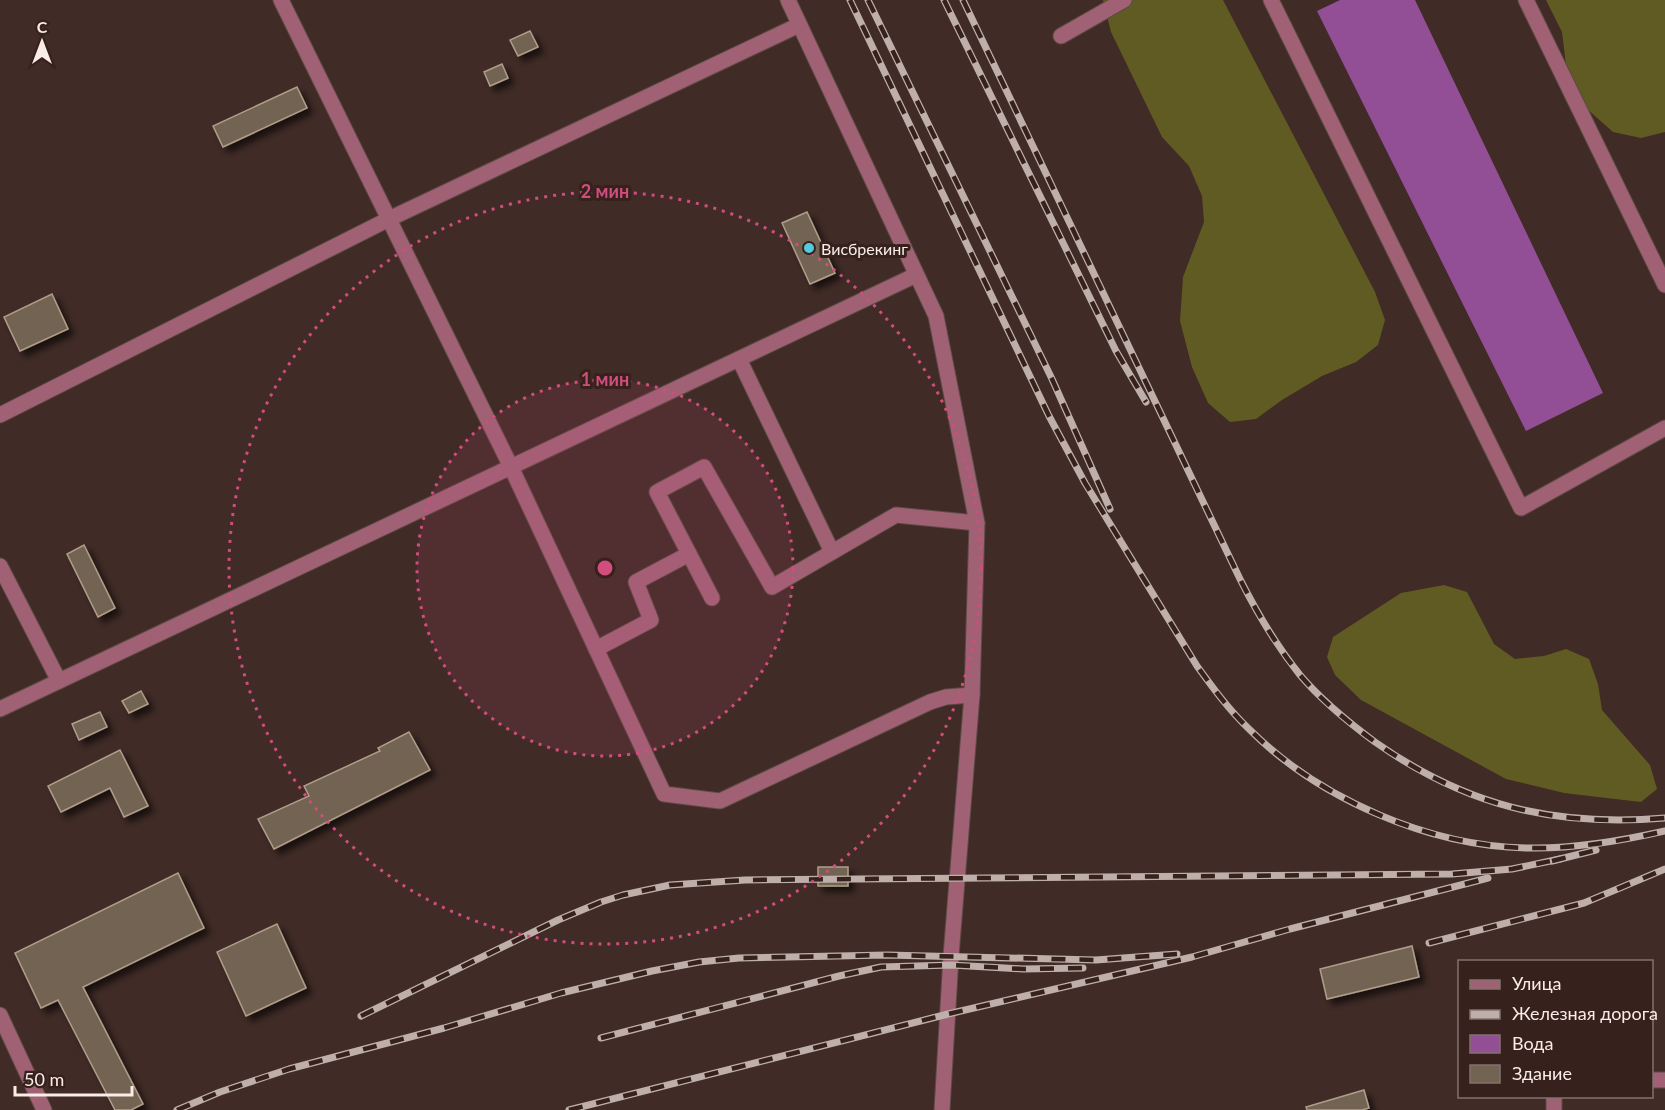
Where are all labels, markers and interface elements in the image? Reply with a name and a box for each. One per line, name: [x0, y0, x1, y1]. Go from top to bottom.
north arrow: [12, 12, 72, 72]
text: С: [37, 17, 48, 36]
text: 2 мин: [581, 180, 629, 202]
place label: Висбрекинг: [821, 239, 908, 258]
marker: Висбрекинг: [802, 241, 816, 255]
text: 1 мин: [581, 368, 629, 390]
centre of rings: [595, 558, 615, 578]
legend: [1458, 960, 1653, 1098]
text: Улица: [1512, 972, 1562, 994]
text: Железная дорога: [1512, 1002, 1658, 1024]
text: Вода: [1512, 1032, 1553, 1054]
scale bar: [15, 1059, 132, 1097]
text: Здание: [1512, 1062, 1572, 1084]
text: 50 m: [24, 1068, 64, 1090]

